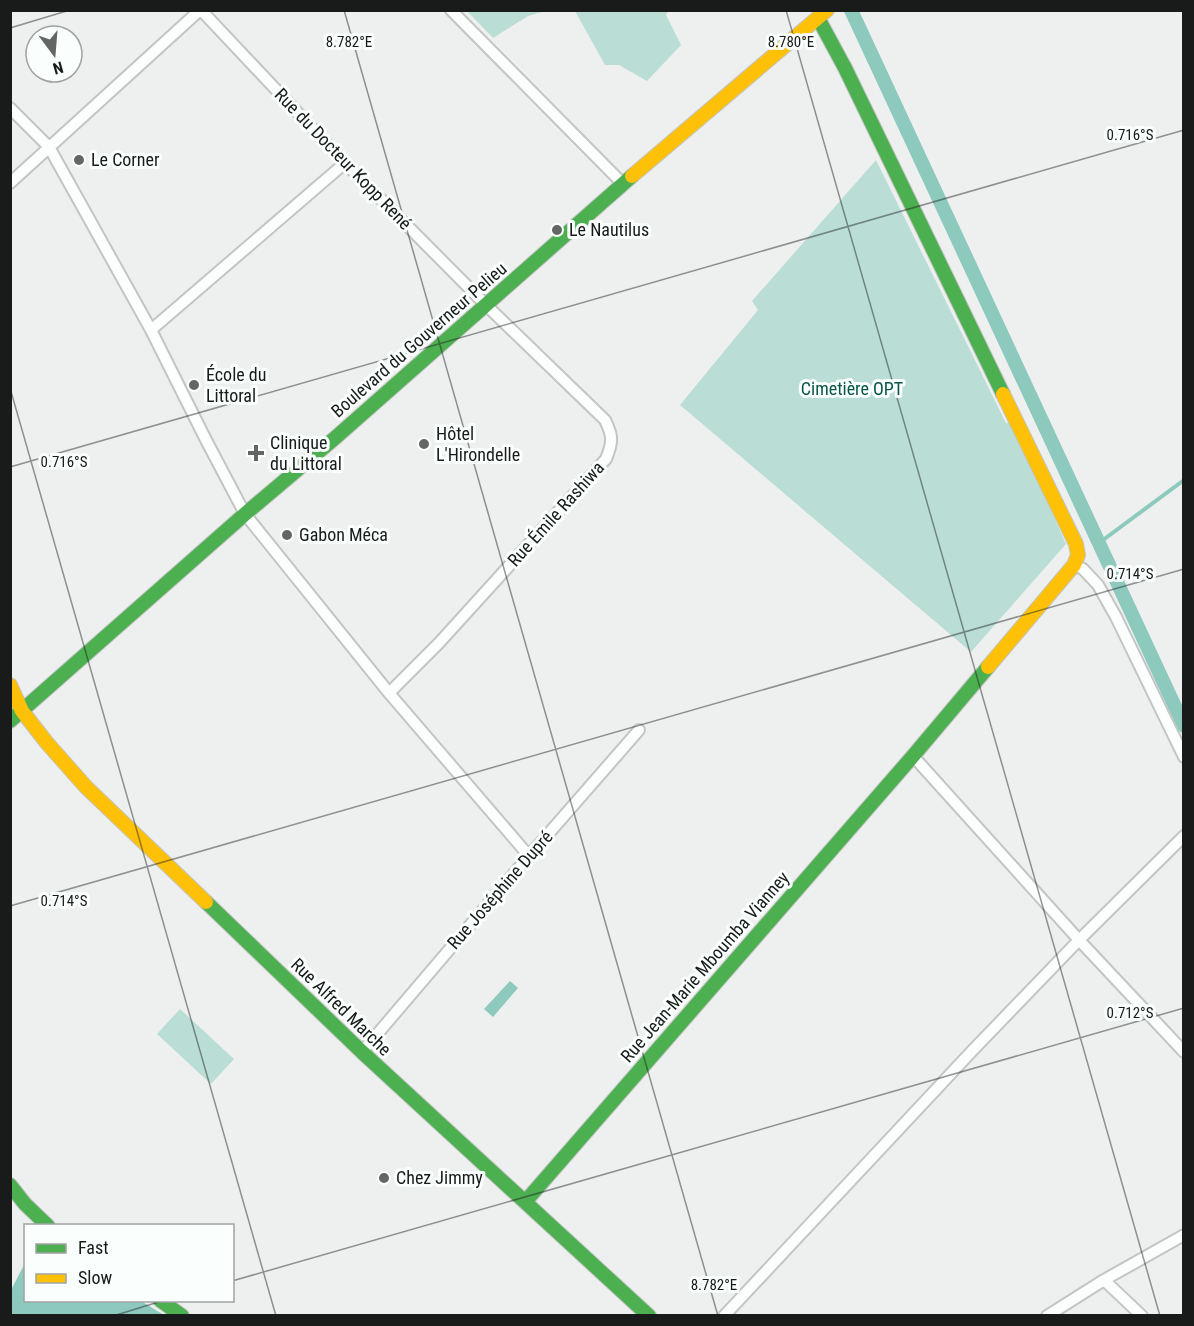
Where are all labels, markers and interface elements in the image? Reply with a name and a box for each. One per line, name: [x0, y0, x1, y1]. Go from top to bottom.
north arrow: [24, 24, 84, 84]
text: 8.782°E: [326, 33, 372, 51]
text: 8.780°E: [768, 33, 814, 51]
text: N: [51, 57, 65, 78]
street label: Rue du Docteur Kopp René: [271, 84, 416, 234]
text: 0.716°S: [1107, 126, 1154, 144]
place label: Le Corner: [91, 149, 160, 170]
marker: Le Corner: [72, 153, 86, 167]
place label: Le Nautilus: [569, 219, 649, 240]
marker: Le Nautilus: [550, 223, 564, 237]
street label: Boulevard du Gouverneur Pelieu: [327, 258, 511, 421]
place label: École du Littoral: [206, 364, 266, 406]
marker: École du Littoral: [187, 378, 201, 392]
park label: Cimetière OPT: [801, 378, 903, 399]
place label: Hôtel L'Hirondelle: [436, 423, 520, 465]
place label: Clinique du Littoral: [270, 432, 342, 474]
marker: Hôtel L'Hirondelle: [417, 437, 431, 451]
marker: Clinique du Littoral: [247, 444, 265, 462]
text: 0.716°S: [41, 453, 88, 471]
street label: Rue Émile Rashiwa: [503, 457, 608, 570]
place label: Gabon Méca: [299, 524, 388, 545]
marker: Gabon Méca: [280, 528, 294, 542]
text: 0.714°S: [1107, 565, 1154, 583]
street label: Rue Joséphine Dupré: [443, 826, 557, 953]
street label: Rue Jean-Marie Mboumba Vianney: [616, 867, 793, 1066]
text: 0.714°S: [41, 892, 88, 910]
street label: Rue Alfred Marche: [287, 954, 396, 1060]
text: 0.712°S: [1107, 1004, 1154, 1022]
place label: Chez Jimmy: [396, 1167, 483, 1188]
marker: Chez Jimmy: [377, 1171, 391, 1185]
legend: [24, 1224, 234, 1302]
text: Fast: [78, 1237, 109, 1258]
text: Slow: [78, 1267, 113, 1288]
text: 8.782°E: [691, 1276, 737, 1294]

